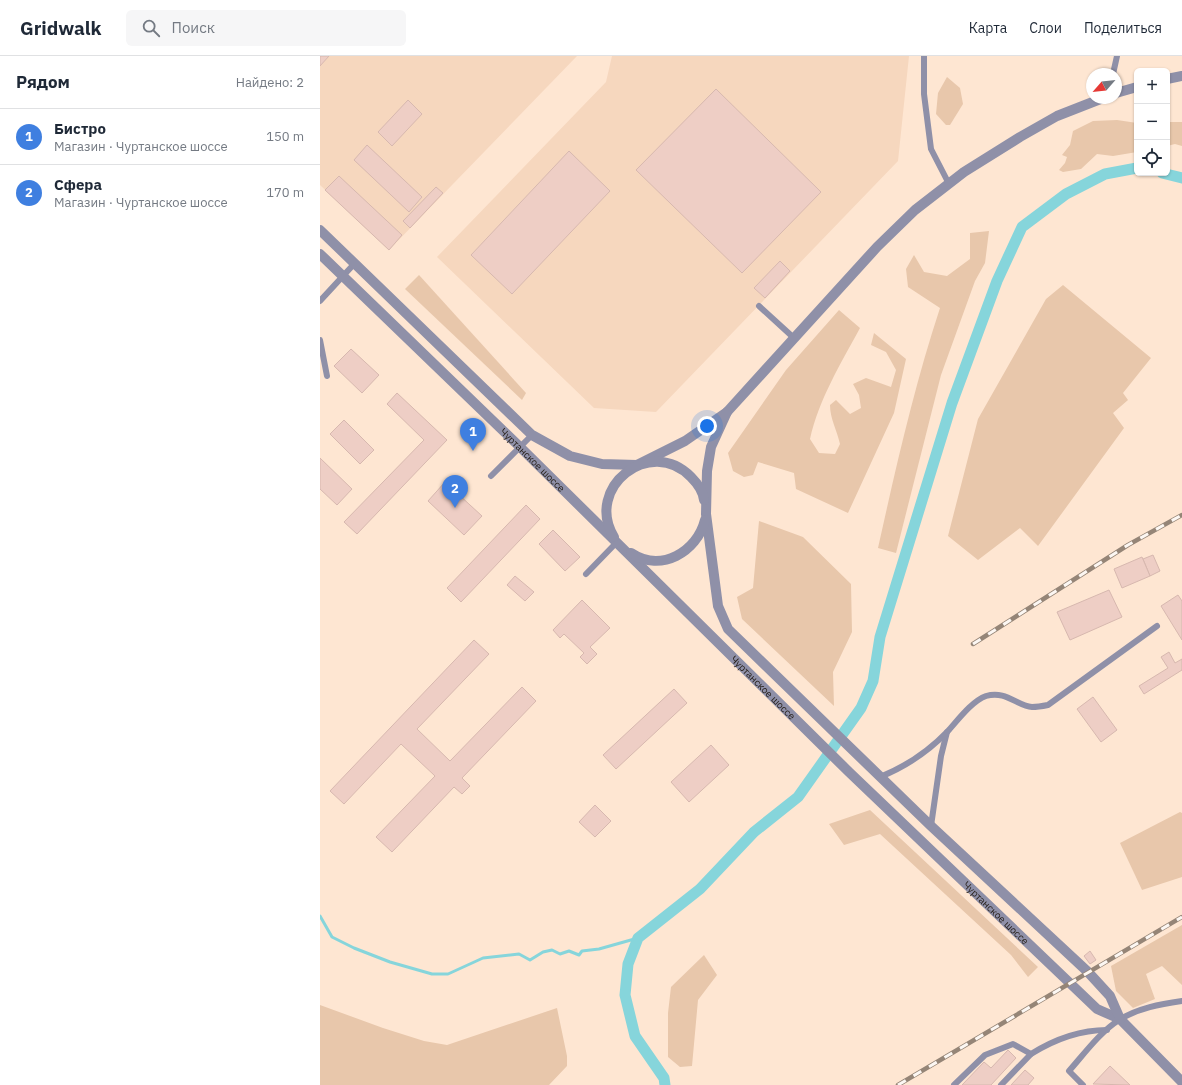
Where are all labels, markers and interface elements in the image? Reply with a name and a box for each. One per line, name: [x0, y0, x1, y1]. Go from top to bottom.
search box: [126, 10, 406, 46]
text: Gridwalk: [20, 16, 102, 40]
icon: search: [140, 17, 162, 39]
text: Поиск: [172, 18, 215, 37]
text: Карта: [969, 19, 1007, 37]
text: Слои: [1029, 19, 1062, 37]
text: Поделиться: [1084, 19, 1162, 37]
north arrow: [1086, 68, 1122, 104]
map controls: [1134, 68, 1170, 176]
button: +: [1134, 68, 1170, 104]
text: Рядом: [16, 71, 70, 93]
text: Найдено: 2: [236, 74, 304, 91]
button: −: [1134, 104, 1170, 140]
text: Бистро: [54, 119, 106, 138]
text: 1: [25, 128, 33, 145]
text: 150 m: [266, 128, 304, 145]
text: Магазин · Чуртанское шоссе: [54, 138, 228, 155]
button: locate: [1134, 140, 1170, 176]
text: Сфера: [54, 175, 102, 194]
text: 2: [25, 184, 33, 201]
text: 170 m: [266, 184, 304, 201]
text: Магазин · Чуртанское шоссе: [54, 194, 228, 211]
your location: [697, 416, 717, 436]
pin: 1: [460, 418, 486, 451]
street label: Чуртанское шоссе: [498, 425, 568, 495]
pin: 2: [442, 475, 468, 508]
street label: Чуртанское шоссе: [728, 653, 799, 723]
street label: Чуртанское шоссе: [961, 878, 1032, 947]

